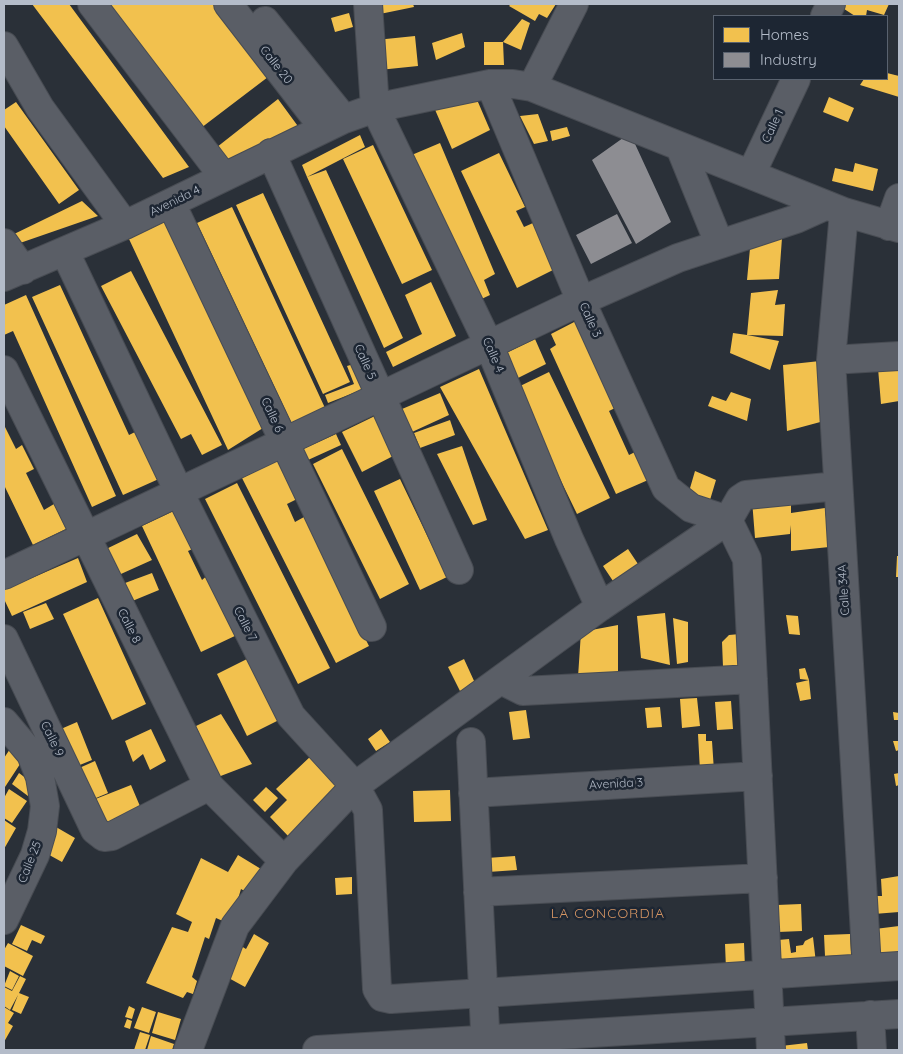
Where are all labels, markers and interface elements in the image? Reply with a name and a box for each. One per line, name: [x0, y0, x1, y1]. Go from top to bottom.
legend: [713, 15, 888, 80]
text: Homes: [760, 25, 809, 44]
street label: Calle 20: [257, 43, 295, 87]
text: Industry: [760, 50, 817, 69]
street label: Calle 1: [759, 107, 787, 145]
street label: Avenida 4: [148, 183, 202, 219]
street label: Calle 3: [576, 300, 604, 340]
street label: Calle 4: [479, 335, 507, 375]
street label: Calle 5: [351, 342, 379, 382]
street label: Calle 6: [258, 395, 286, 435]
street label: Calle 34A: [835, 564, 853, 616]
street label: Calle 7: [230, 604, 260, 644]
street label: Calle 8: [114, 606, 144, 646]
street label: Calle 9: [37, 719, 67, 759]
street label: Avenida 3: [589, 775, 643, 793]
street label: Calle 25: [15, 839, 45, 885]
district label: LA CONCORDIA: [549, 906, 667, 922]

